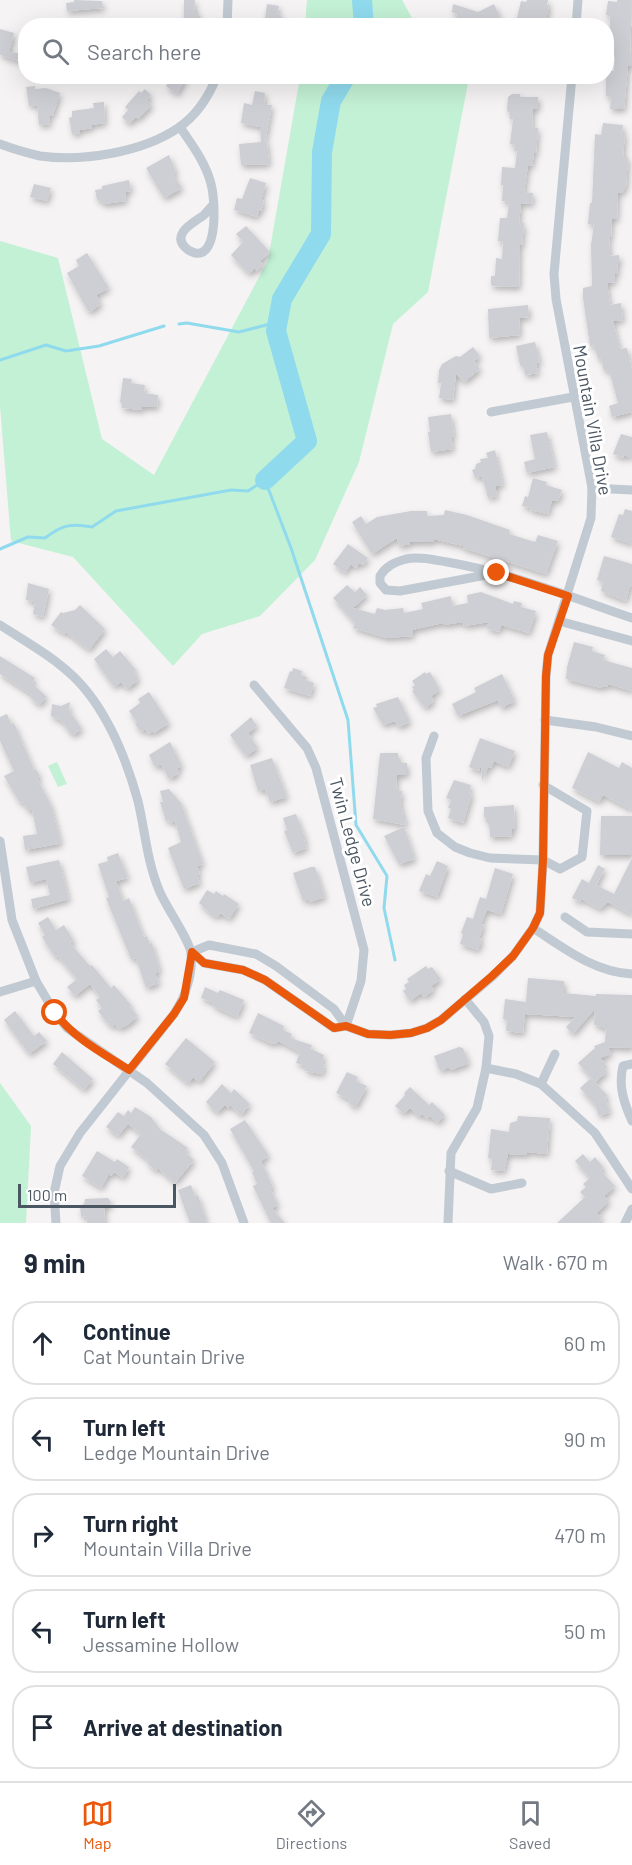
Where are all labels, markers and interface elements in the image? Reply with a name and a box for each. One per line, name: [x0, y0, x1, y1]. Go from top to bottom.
search box: [18, 18, 614, 84]
icon: search: [39, 35, 72, 68]
text: Search here: [87, 38, 201, 64]
street label: Mountain Villa Drive: [569, 343, 617, 497]
route end: [483, 559, 509, 585]
street label: Twin Ledge Drive: [325, 775, 381, 909]
route start: [41, 999, 67, 1025]
scale bar: [18, 1181, 176, 1208]
text: 100 m: [27, 1185, 67, 1204]
text: 9 min: [24, 1247, 86, 1278]
text: Walk · 670 m: [503, 1250, 608, 1274]
text: Continue: [83, 1318, 171, 1344]
icon: ahead: [26, 1327, 59, 1360]
text: 60 m: [564, 1331, 606, 1355]
text: Cat Mountain Drive: [83, 1344, 245, 1368]
text: Turn left: [83, 1414, 166, 1440]
icon: left: [26, 1423, 59, 1456]
text: 90 m: [564, 1427, 606, 1451]
text: Ledge Mountain Drive: [83, 1440, 270, 1464]
text: Turn right: [83, 1510, 178, 1536]
icon: right: [26, 1519, 59, 1552]
text: 470 m: [554, 1523, 606, 1547]
text: Mountain Villa Drive: [83, 1536, 252, 1560]
text: Turn left: [83, 1606, 166, 1632]
icon: left: [26, 1615, 59, 1648]
text: 50 m: [564, 1619, 606, 1643]
text: Jessamine Hollow: [83, 1632, 239, 1656]
icon: arrive: [26, 1711, 59, 1744]
text: Arrive at destination: [83, 1714, 282, 1740]
tab: Map: [81, 1797, 114, 1852]
tab: Directions: [276, 1797, 347, 1852]
tab: Saved: [509, 1797, 551, 1852]

